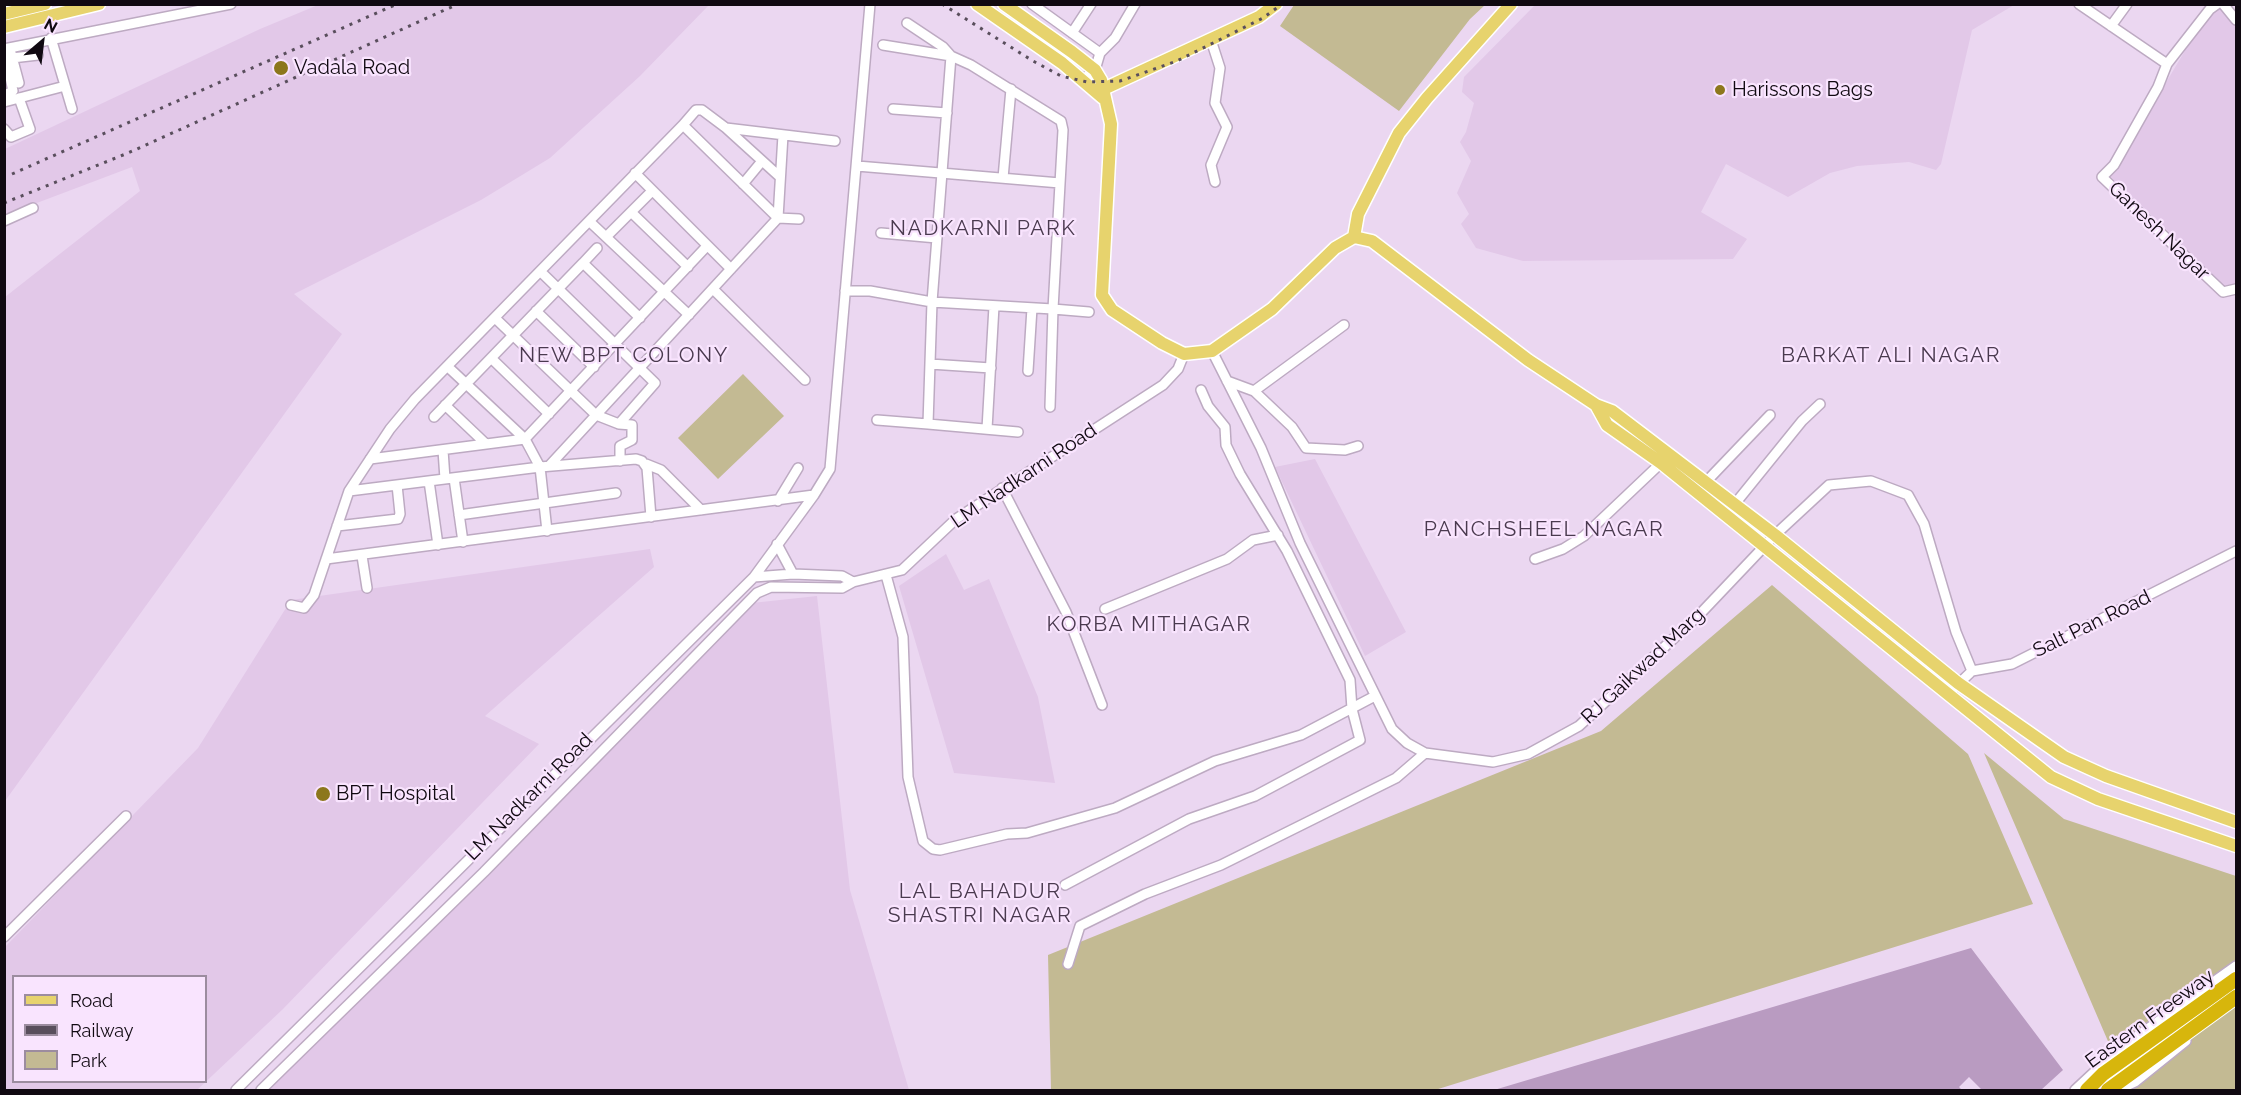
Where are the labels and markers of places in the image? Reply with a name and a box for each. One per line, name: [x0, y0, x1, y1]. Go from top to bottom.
place label: Vadala Road: [294, 56, 410, 80]
marker: Vadala Road: [272, 59, 290, 77]
place label: Harissons Bags: [1732, 78, 1873, 102]
marker: Harissons Bags: [1713, 83, 1727, 97]
place label: BPT Hospital: [336, 782, 455, 806]
marker: BPT Hospital: [314, 785, 332, 803]

